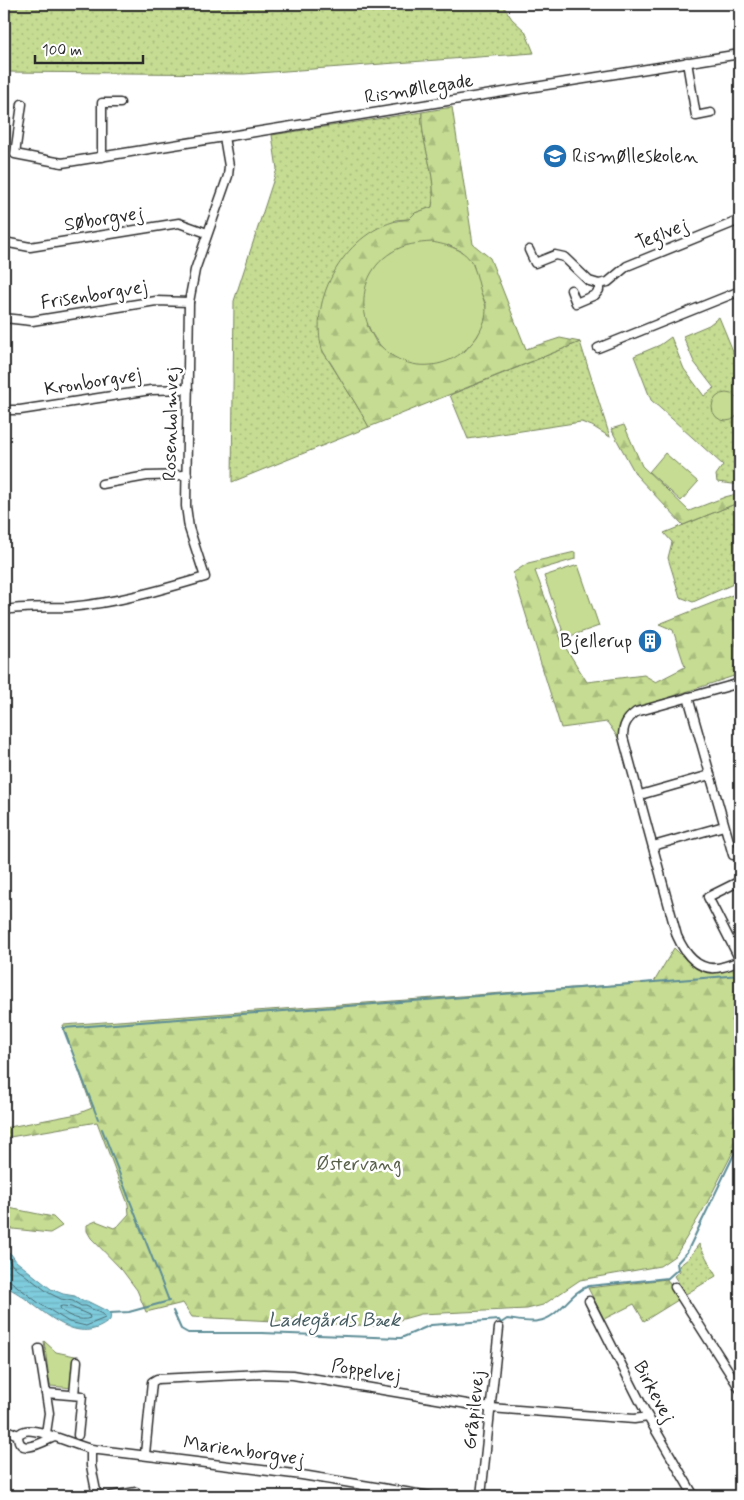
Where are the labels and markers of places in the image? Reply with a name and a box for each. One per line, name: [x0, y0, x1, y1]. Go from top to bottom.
school or university icon: Rismølleskolen: [542, 143, 568, 169]
place label: Rismølleskolen: [572, 144, 698, 169]
building icon: Bjellerup: [637, 628, 663, 654]
place label: Bjellerup: [560, 629, 632, 655]

